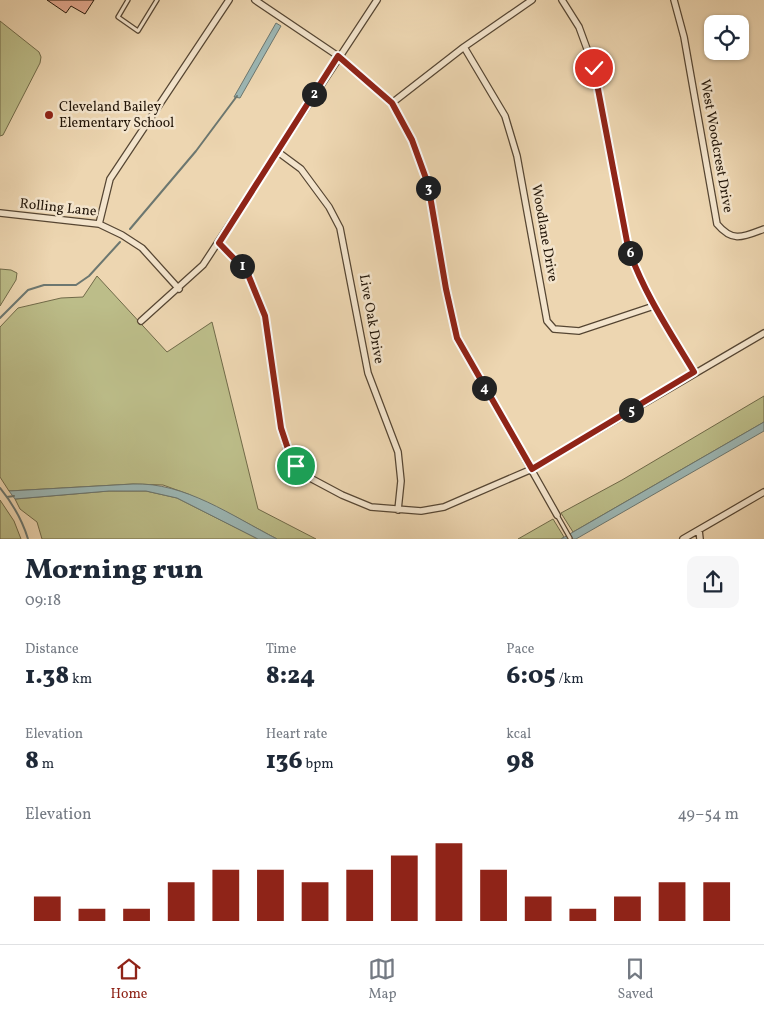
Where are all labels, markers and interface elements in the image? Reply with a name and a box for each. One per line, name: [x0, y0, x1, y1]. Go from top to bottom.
map controls: [704, 15, 749, 60]
button: locate: [704, 15, 749, 60]
pin: [573, 47, 615, 89]
icon: check: [580, 54, 608, 82]
street label: West Woodcrest Drive: [695, 78, 737, 215]
pin: 2: [302, 82, 326, 106]
text: 2: [311, 85, 318, 104]
place label: Cleveland Bailey Elementary School: [59, 98, 174, 133]
marker: Cleveland Bailey Elementary School: [43, 109, 55, 121]
pin: 3: [416, 176, 440, 200]
text: 3: [425, 179, 432, 198]
street label: Woodlane Drive: [526, 183, 562, 284]
street label: Rolling Lane: [19, 195, 98, 222]
pin: 6: [618, 240, 642, 266]
text: 6: [627, 244, 634, 263]
pin: 1: [230, 254, 254, 278]
text: 1: [240, 257, 245, 276]
street label: Live Oak Drive: [354, 273, 388, 366]
pin: 4: [472, 376, 496, 400]
text: 4: [480, 379, 489, 398]
pin: 5: [618, 398, 644, 422]
text: 5: [628, 401, 635, 420]
pin: [275, 445, 317, 487]
icon: arrive: [282, 452, 310, 480]
text: Morning run: [25, 551, 203, 590]
button: share: [687, 556, 739, 608]
text: 09:18: [25, 590, 61, 612]
text: Distance: [25, 640, 79, 659]
text: Time: [266, 640, 296, 659]
text: Pace: [506, 640, 534, 659]
text: 1.38: [25, 659, 69, 694]
text: 8:24: [266, 659, 315, 694]
text: 6:05: [506, 659, 556, 694]
text: km: [69, 670, 92, 689]
text: /km: [556, 670, 584, 689]
text: Elevation: [25, 725, 83, 744]
text: Heart rate: [266, 725, 327, 744]
text: kcal: [506, 725, 531, 744]
text: 8: [25, 744, 39, 779]
text: 136: [266, 744, 303, 779]
text: 98: [506, 744, 535, 779]
text: m: [39, 755, 54, 774]
text: bpm: [303, 755, 334, 774]
text: Elevation: [25, 804, 92, 826]
text: 49–54 m: [677, 804, 739, 826]
tab: Home: [110, 955, 148, 1004]
tab: Map: [368, 955, 396, 1004]
tab: Saved: [617, 955, 654, 1004]

